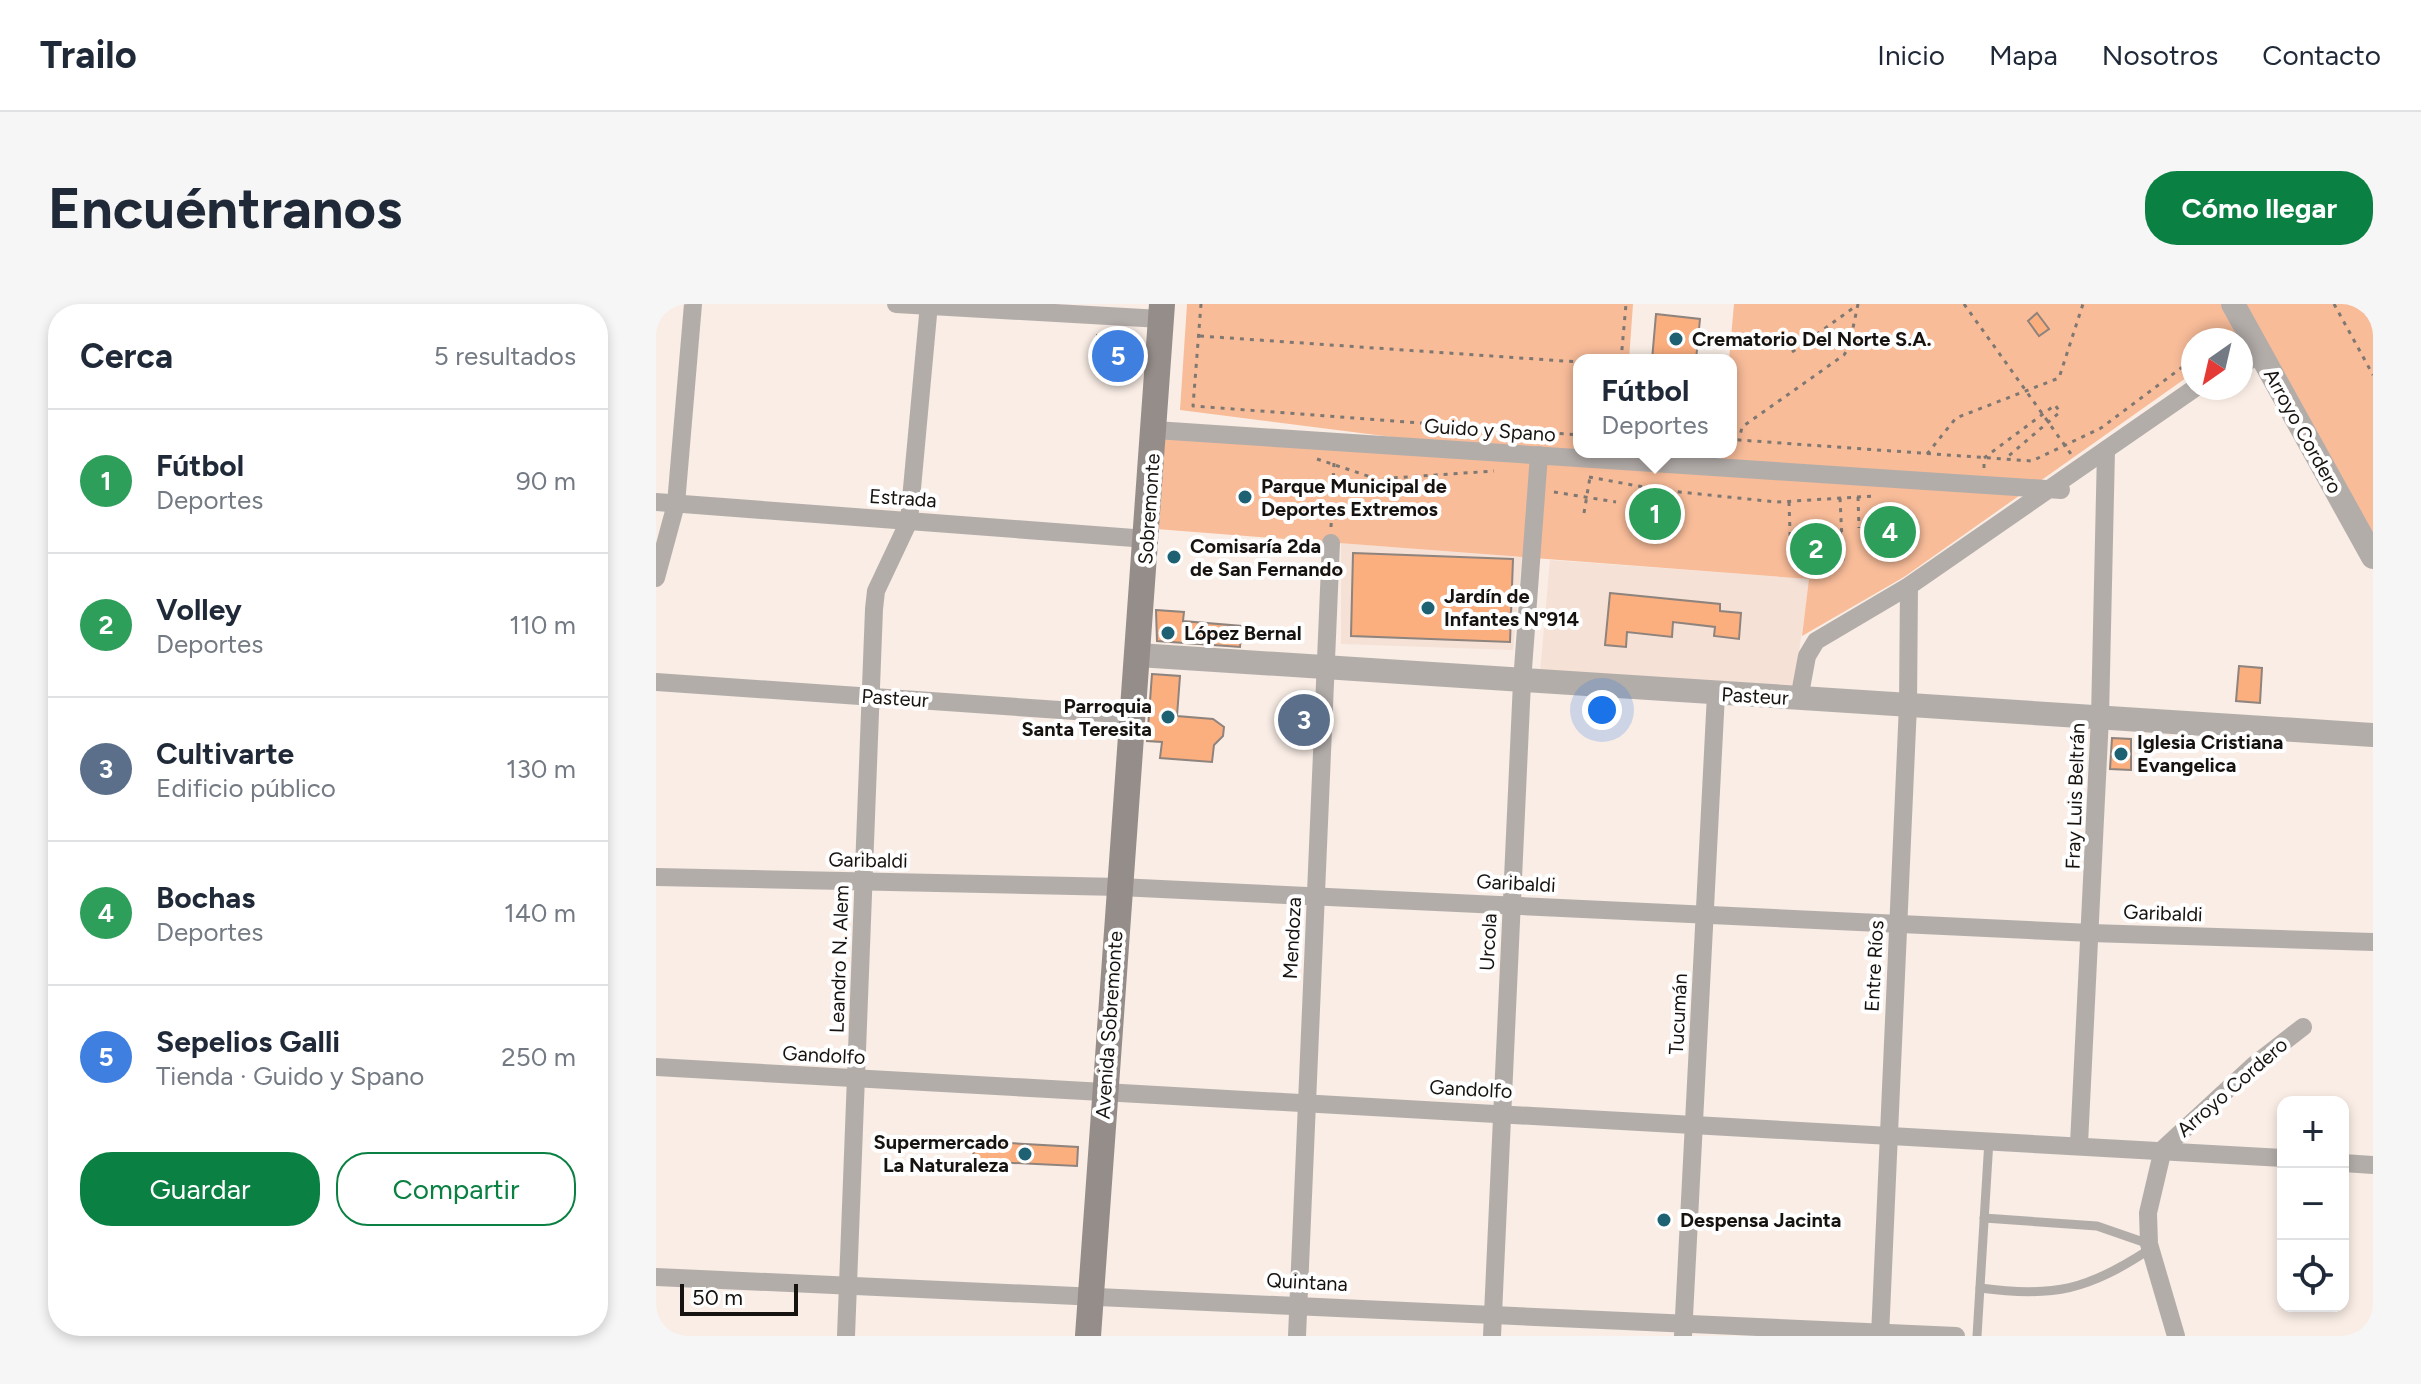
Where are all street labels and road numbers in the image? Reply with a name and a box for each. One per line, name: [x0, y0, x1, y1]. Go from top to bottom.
street label: Arroyo Cordero: [2259, 364, 2347, 498]
street label: Guido y Spano: [1423, 413, 1557, 447]
street label: Sobremonte: [1133, 452, 1165, 565]
street label: Estrada: [868, 484, 938, 512]
street label: Pasteur: [1721, 682, 1789, 710]
street label: Pasteur: [861, 684, 930, 712]
street label: Fray Luis Beltrán: [2060, 722, 2090, 870]
street label: Garibaldi: [828, 847, 908, 873]
street label: Garibaldi: [1476, 869, 1556, 897]
street label: Leandro N. Alem: [824, 885, 854, 1033]
street label: Mendoza: [1278, 896, 1306, 980]
street label: Garibaldi: [2123, 900, 2203, 926]
street label: Urcola: [1475, 912, 1501, 972]
street label: Entre Ríos: [1860, 920, 1888, 1012]
street label: Avenida Sobremonte: [1090, 930, 1128, 1120]
street label: Tucumán: [1664, 973, 1692, 1055]
street label: Arroyo Cordero: [2172, 1032, 2292, 1142]
street label: Gandolfo: [782, 1041, 866, 1069]
street label: Gandolfo: [1429, 1075, 1513, 1103]
street label: Quintana: [1266, 1268, 1348, 1296]

